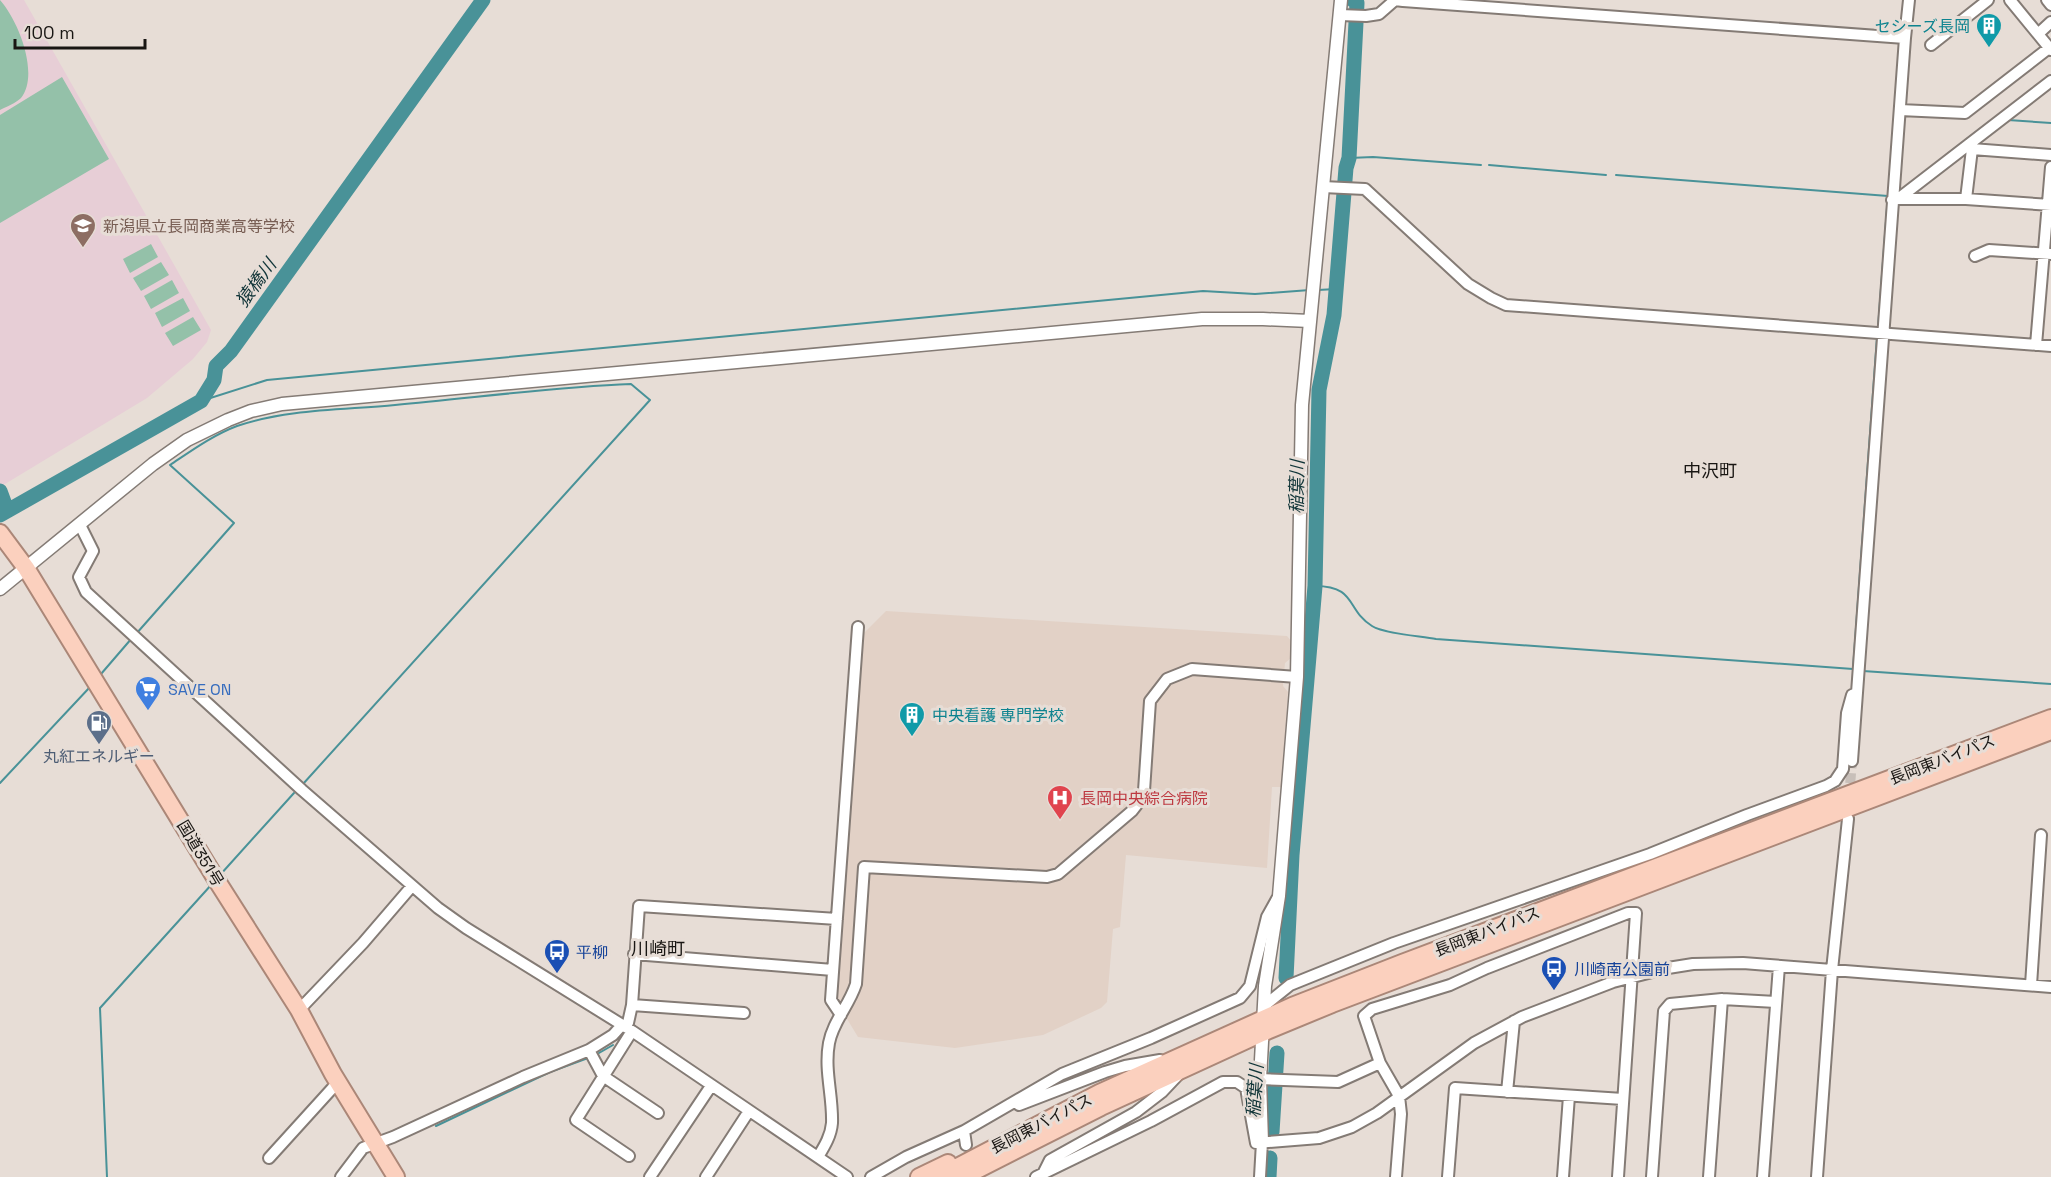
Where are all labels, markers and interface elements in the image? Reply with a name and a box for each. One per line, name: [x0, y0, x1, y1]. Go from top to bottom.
building icon: セシーズ長岡: [1974, 11, 2004, 49]
scale bar: [15, 12, 146, 50]
place label: セシーズ長岡: [1875, 16, 1970, 37]
text: 100 m: [24, 21, 75, 44]
school or university icon: 新潟県立長岡商業高等学校: [68, 211, 98, 249]
place label: 新潟県立長岡商業高等学校: [103, 216, 295, 237]
water label: 猿橋川: [230, 252, 282, 311]
water label: 稲葉川: [1285, 458, 1309, 514]
district label: 中沢町: [1683, 459, 1737, 482]
supermarket icon: SAVE ON: [133, 674, 163, 712]
place label: SAVE ON: [168, 679, 231, 700]
building icon: 中央看護 専門学校: [897, 700, 927, 738]
place label: 中央看護 専門学校: [932, 705, 1064, 726]
fuel station icon: 丸紅エネルギー: [84, 708, 114, 746]
street label: 長岡東バイパス: [1886, 730, 1998, 789]
place label: 丸紅エネルギー: [43, 746, 155, 767]
hospital icon: 長岡中央綜合病院: [1045, 783, 1075, 821]
place label: 長岡中央綜合病院: [1080, 788, 1208, 809]
street label: 国道351号: [173, 816, 229, 890]
street label: 長岡東バイパス: [1431, 902, 1543, 961]
bus stop icon: 平柳: [542, 937, 572, 975]
district label: 川崎町: [631, 937, 685, 960]
place label: 平柳: [576, 942, 608, 963]
bus stop icon: 川崎南公園前: [1539, 954, 1569, 992]
place label: 川崎南公園前: [1574, 959, 1670, 980]
water label: 稲葉川: [1241, 1061, 1268, 1119]
street label: 長岡東バイパス: [987, 1089, 1096, 1158]

